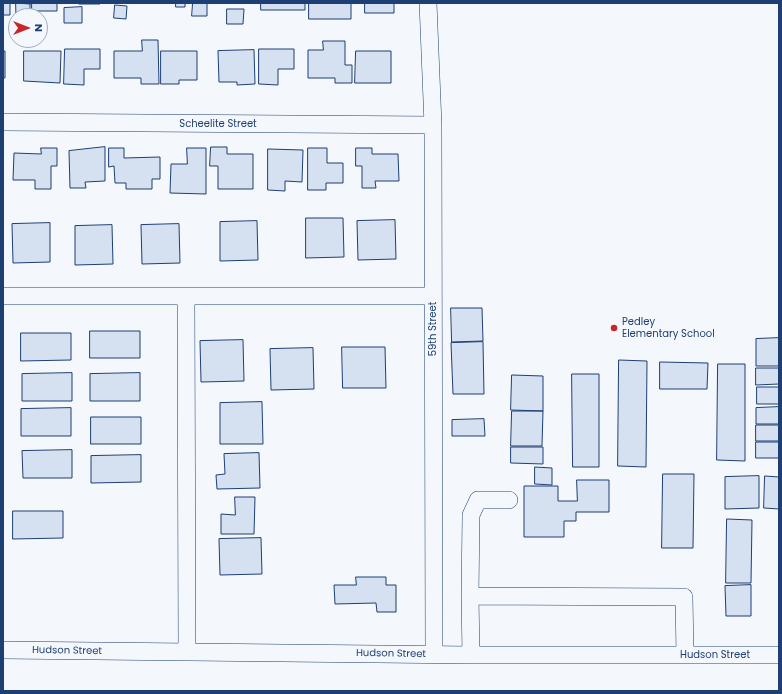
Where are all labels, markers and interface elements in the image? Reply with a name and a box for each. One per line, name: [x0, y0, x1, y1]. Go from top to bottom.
north arrow: [8, 8, 48, 48]
text: N: [31, 24, 47, 32]
street label: Scheelite Street: [179, 118, 257, 130]
street label: 59th Street: [427, 302, 439, 356]
place label: Pedley Elementary School: [622, 316, 715, 340]
marker: Pedley Elementary School: [609, 323, 619, 333]
street label: Hudson Street: [32, 644, 102, 658]
street label: Hudson Street: [356, 647, 426, 661]
street label: Hudson Street: [680, 649, 750, 661]

